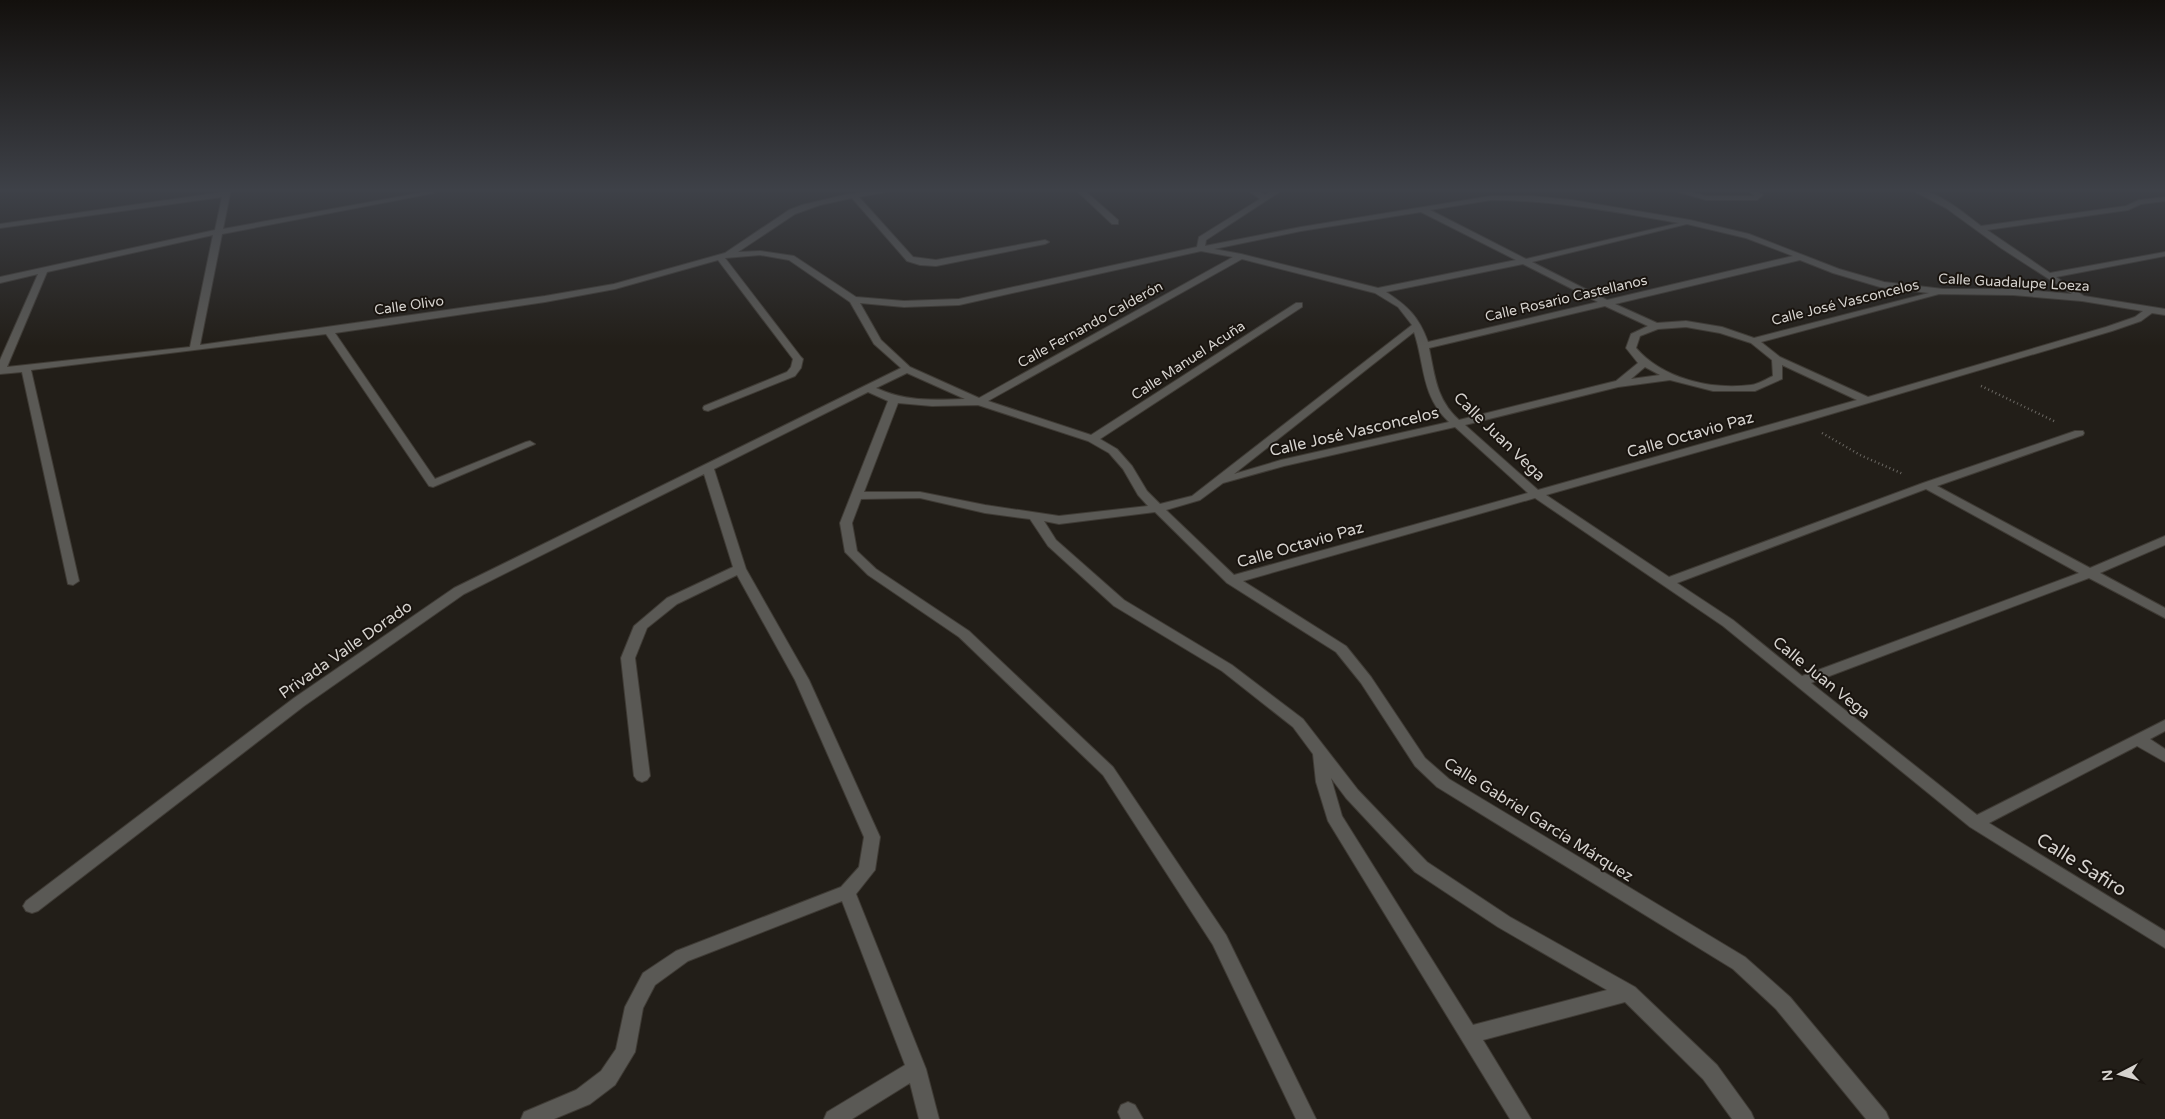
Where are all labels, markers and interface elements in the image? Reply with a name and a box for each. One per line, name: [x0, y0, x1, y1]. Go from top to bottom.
street label: Calle Guadalupe Loeza: [1938, 270, 2090, 295]
street label: Calle Rosario Castellanos: [1483, 271, 1649, 325]
street label: Calle José Vasconcelos: [1770, 276, 1921, 329]
street label: Calle Fernando Calderón: [1015, 277, 1166, 371]
street label: Calle Olivo: [373, 292, 445, 319]
street label: Calle Manuel Acuña: [1128, 317, 1248, 404]
street label: Calle Juan Vega: [1449, 388, 1549, 486]
street label: Calle José Vasconcelos: [1268, 403, 1441, 461]
street label: Calle Octavio Paz: [1624, 407, 1756, 463]
street label: Calle Octavio Paz: [1234, 517, 1366, 573]
street label: Privada Valle Dorado: [275, 596, 416, 703]
street label: Calle Juan Vega: [1769, 632, 1874, 723]
street label: Calle Gabriel García Márquez: [1440, 753, 1637, 887]
street label: Calle Safiro: [2032, 829, 2130, 901]
north arrow: [2095, 1049, 2145, 1099]
text: N: [2099, 1069, 2117, 1082]

